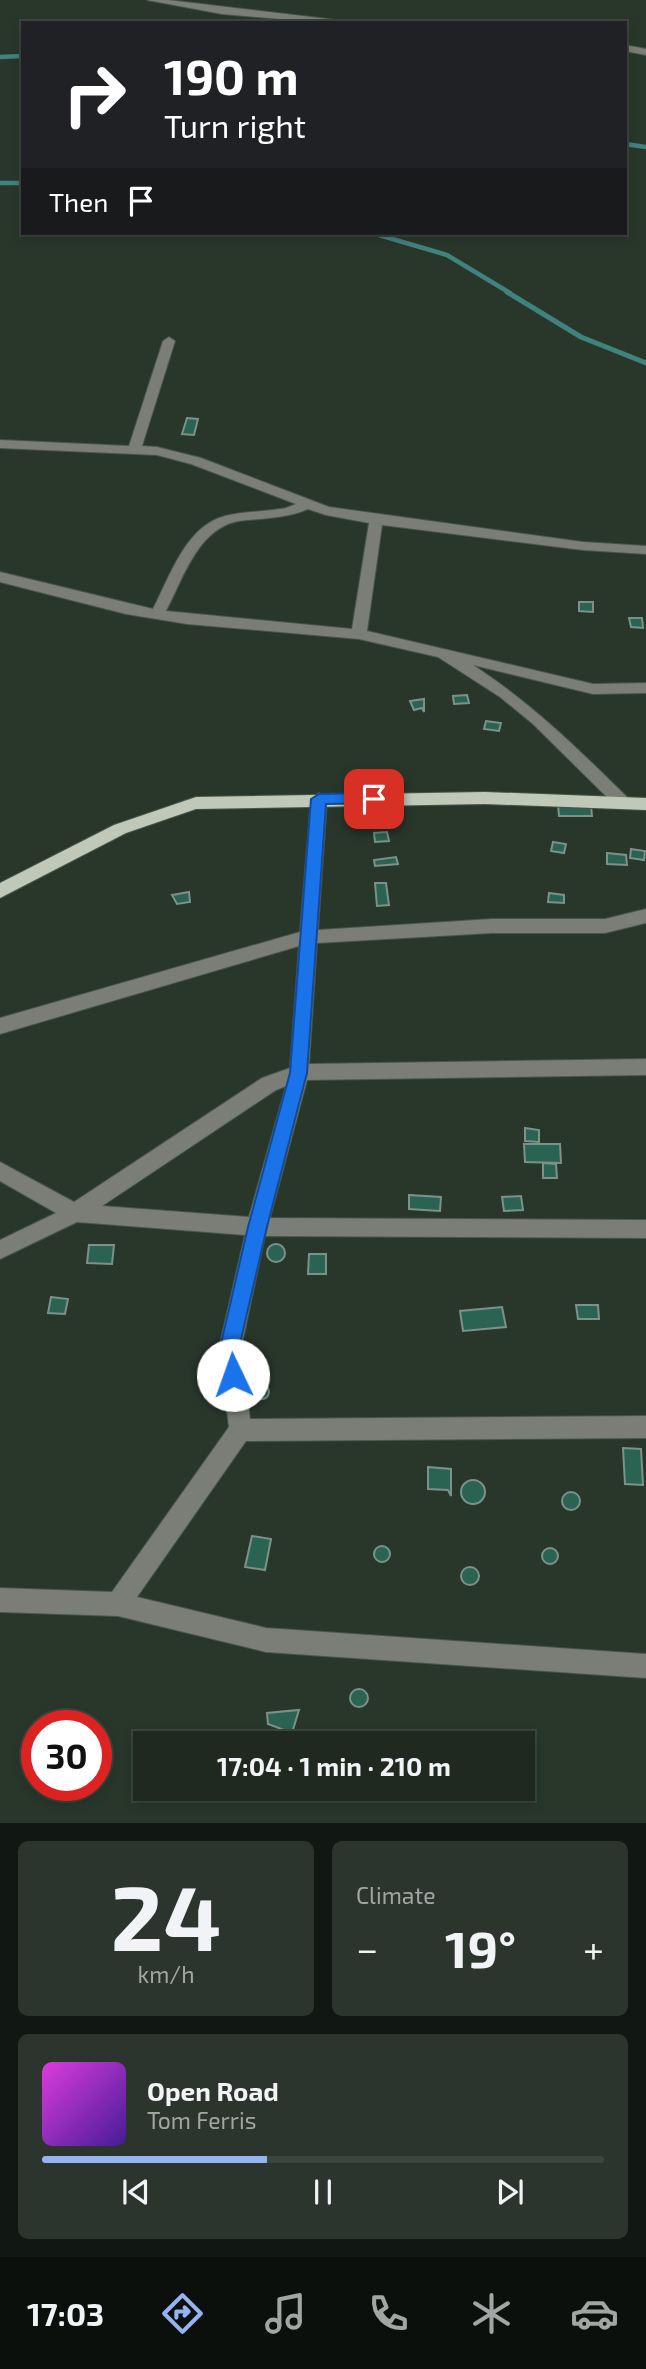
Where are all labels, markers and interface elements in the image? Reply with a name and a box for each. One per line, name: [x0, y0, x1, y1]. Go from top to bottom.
text: 190 m: [164, 46, 299, 105]
icon: right: [49, 49, 140, 140]
text: Turn right: [164, 106, 306, 144]
icon: arrive: [122, 182, 160, 220]
text: Then: [49, 186, 108, 217]
pin: [344, 769, 404, 829]
icon: arrive: [355, 780, 393, 818]
position arrow: [196, 1338, 270, 1412]
speed limit sign: 30: [21, 1710, 112, 1801]
text: 17:04 · 1 min · 210 m: [217, 1750, 451, 1781]
text: 24: [111, 1860, 221, 1969]
text: Climate: [356, 1881, 436, 1909]
text: 19°: [445, 1916, 516, 1978]
text: −: [356, 1925, 378, 1971]
text: +: [583, 1925, 604, 1971]
text: km/h: [137, 1960, 195, 1988]
text: Open Road: [147, 2075, 279, 2106]
text: Tom Ferris: [147, 2106, 256, 2134]
icon: previous: [117, 2173, 155, 2211]
icon: pause: [304, 2173, 342, 2211]
icon: next: [491, 2173, 529, 2211]
icon: directions: [158, 2289, 207, 2338]
icon: music: [261, 2289, 310, 2338]
icon: phone: [364, 2289, 413, 2338]
icon: climate: [467, 2289, 516, 2338]
icon: car: [570, 2289, 619, 2338]
text: 17:03: [27, 2294, 104, 2332]

